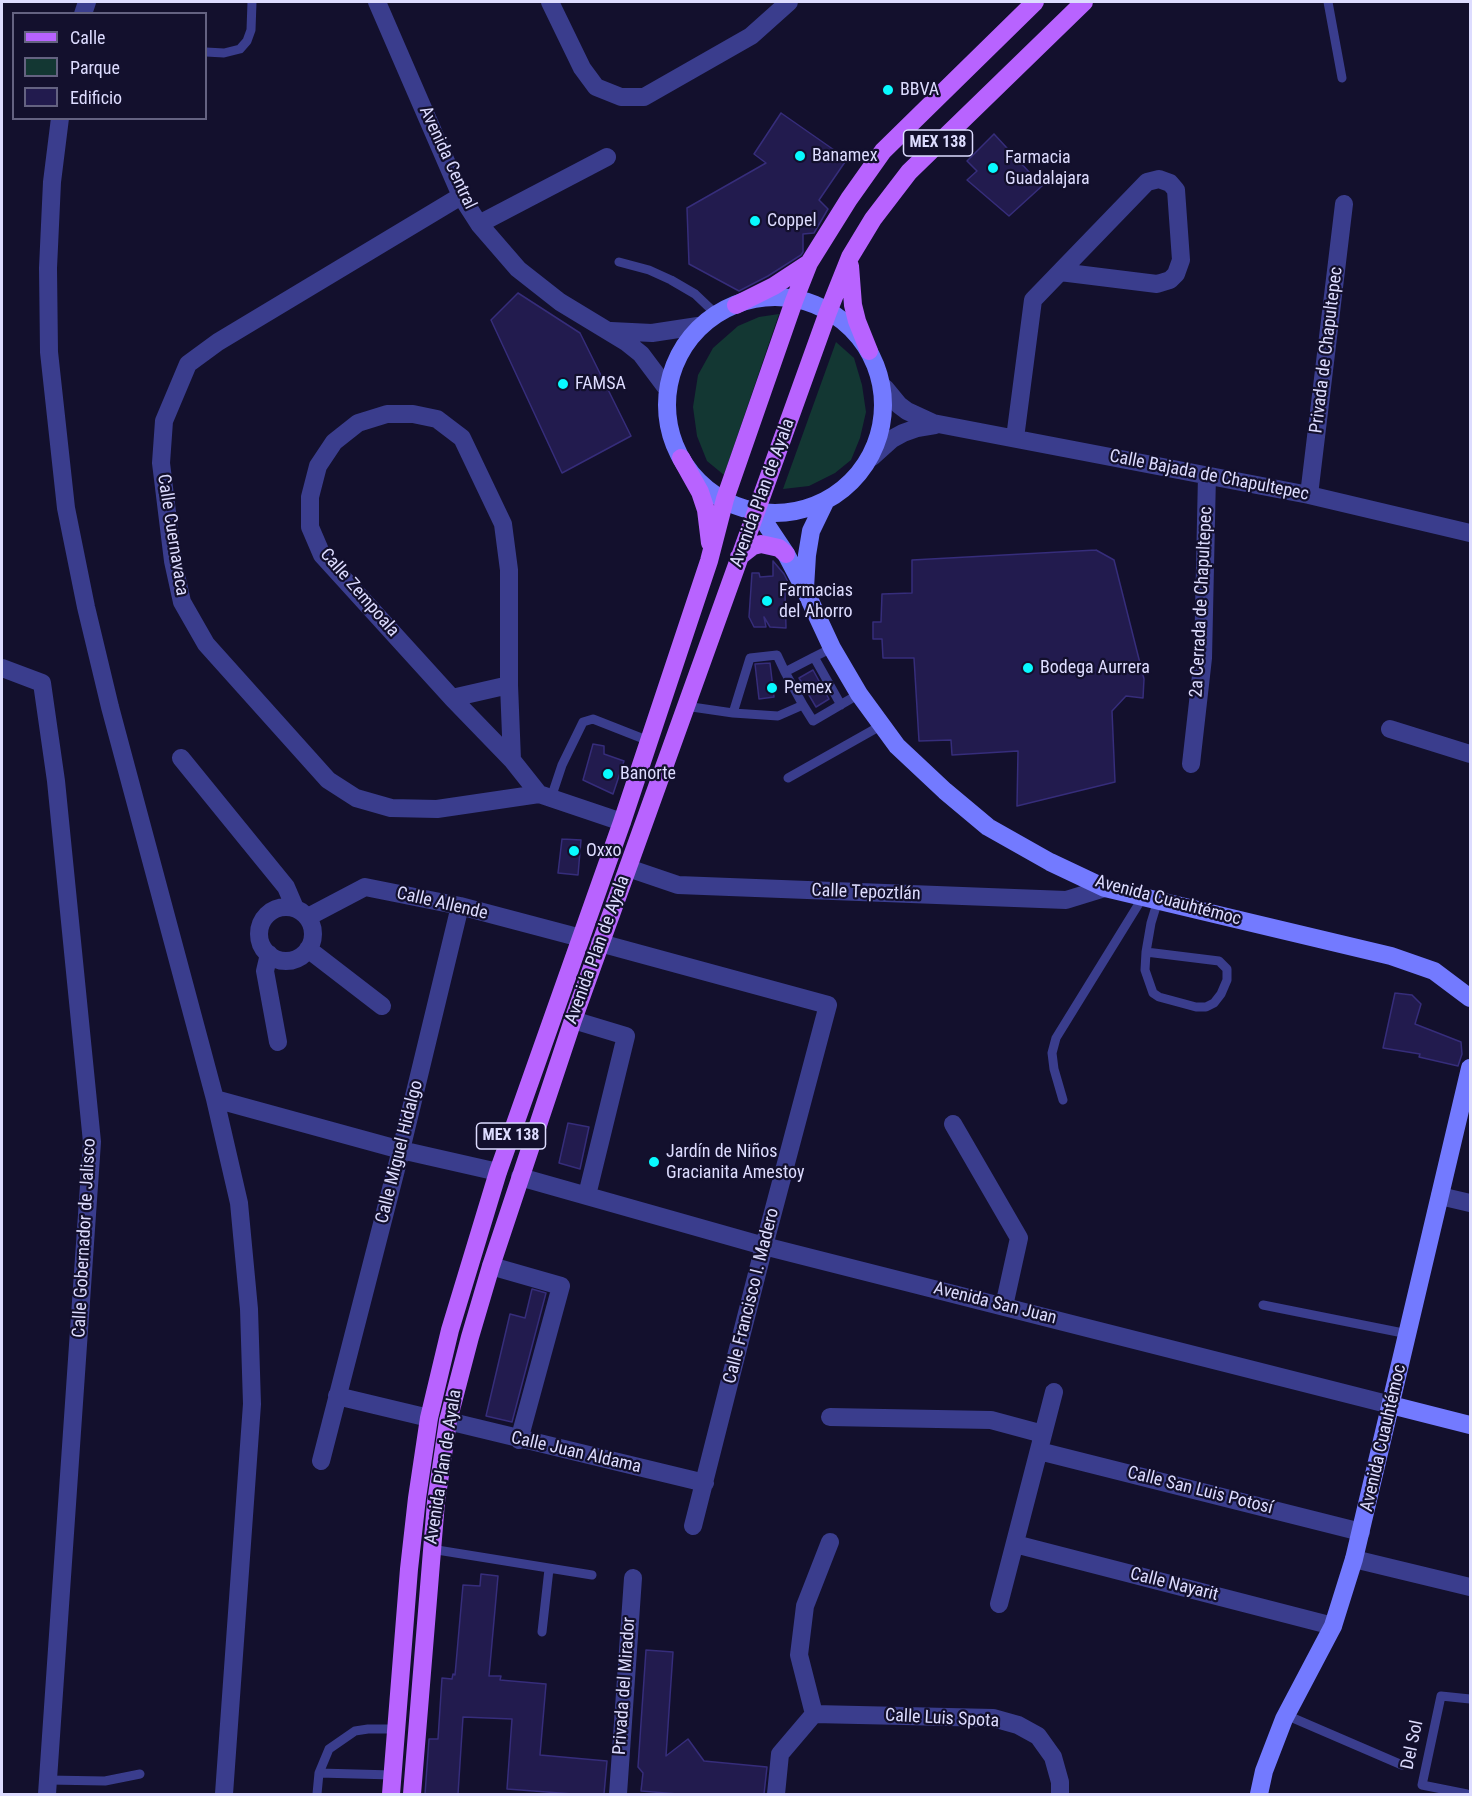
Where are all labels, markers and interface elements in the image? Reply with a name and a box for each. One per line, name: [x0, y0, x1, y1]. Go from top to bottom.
legend: [12, 12, 207, 120]
text: Calle: [70, 27, 106, 48]
text: Parque: [70, 57, 120, 78]
place label: BBVA: [900, 79, 939, 101]
marker: BBVA: [881, 83, 895, 97]
text: Edificio: [70, 87, 122, 108]
street label: Avenida Central: [414, 103, 480, 213]
road number: MEX 138: [904, 130, 972, 156]
place label: Banamex: [812, 145, 878, 167]
place label: Farmacia Guadalajara: [1005, 147, 1090, 190]
marker: Banamex: [793, 149, 807, 163]
marker: Farmacia Guadalajara: [986, 161, 1000, 175]
place label: Coppel: [767, 210, 817, 232]
marker: Coppel: [748, 214, 762, 228]
street label: Privada de Chapultepec: [1306, 266, 1348, 434]
place label: FAMSA: [575, 373, 626, 395]
marker: FAMSA: [556, 377, 570, 391]
street label: Avenida Plan de Ayala: [726, 416, 800, 570]
street label: Calle Bajada de Chapultepec: [1108, 446, 1310, 506]
street label: Calle Cuernavaca: [152, 473, 192, 597]
street label: 2a Cerrada de Chapultepec: [1186, 506, 1218, 698]
street label: Calle Zempoala: [315, 544, 403, 642]
place label: Farmacias del Ahorro: [779, 580, 853, 622]
marker: Farmacias del Ahorro: [760, 594, 774, 608]
place label: Bodega Aurrera: [1040, 657, 1150, 679]
marker: Bodega Aurrera: [1021, 661, 1035, 675]
place label: Pemex: [784, 677, 832, 699]
marker: Pemex: [765, 681, 779, 695]
place label: Banorte: [620, 763, 676, 785]
marker: Banorte: [601, 767, 615, 781]
place label: Oxxo: [586, 840, 621, 862]
marker: Oxxo: [567, 844, 581, 858]
street label: Avenida Cuauhtémoc: [1093, 871, 1243, 931]
street label: Avenida Plan de Ayala: [561, 873, 635, 1027]
street label: Calle Tepoztlán: [811, 880, 921, 906]
street label: Calle Allende: [394, 883, 490, 925]
street label: Calle Miguel Hidalgo: [372, 1078, 428, 1226]
road number: MEX 138: [476, 1123, 546, 1149]
street label: Calle Gobernador de Jalisco: [69, 1138, 101, 1338]
place label: Jardín de Niños Gracianita Amestoy: [666, 1141, 805, 1184]
marker: Jardín de Niños Gracianita Amestoy: [647, 1155, 661, 1169]
street label: Calle Francisco I. Madero: [720, 1206, 784, 1386]
street label: Avenida San Juan: [931, 1278, 1059, 1330]
street label: Avenida Cuauhtémoc: [1357, 1362, 1411, 1514]
street label: Avenida Plan de Ayala: [421, 1388, 467, 1546]
street label: Calle Juan Aldama: [509, 1428, 643, 1478]
street label: Calle San Luis Potosí: [1125, 1462, 1275, 1520]
street label: Calle Nayarit: [1128, 1564, 1220, 1606]
street label: Privada del Mirador: [609, 1616, 641, 1756]
street label: Calle Luis Spota: [884, 1705, 1000, 1733]
street label: Del Sol: [1397, 1719, 1429, 1771]

